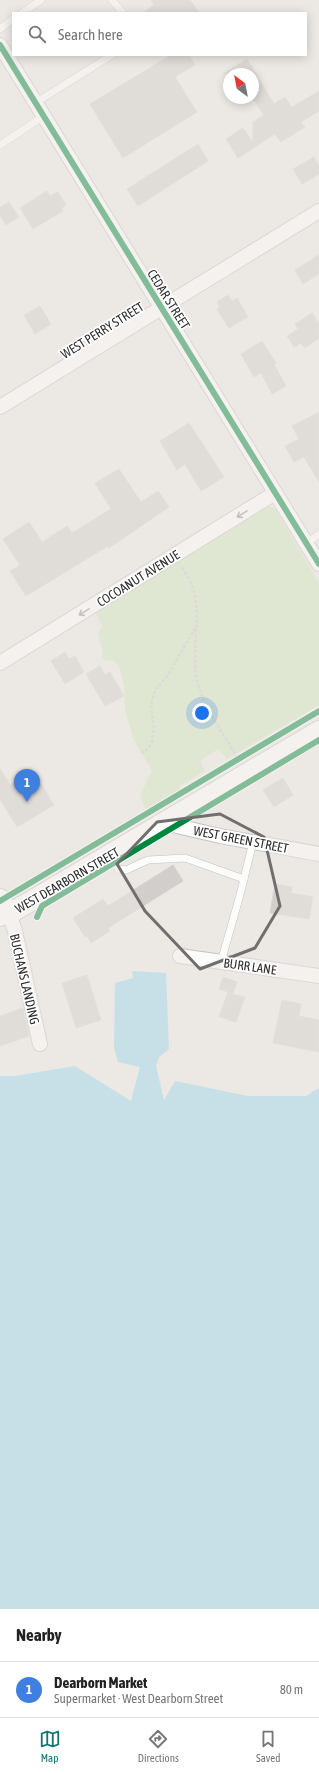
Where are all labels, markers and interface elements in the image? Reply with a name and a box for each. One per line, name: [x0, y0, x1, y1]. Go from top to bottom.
search box: [12, 12, 307, 56]
icon: search: [26, 23, 48, 45]
text: Search here: [58, 26, 123, 43]
north arrow: [223, 68, 259, 104]
street label: CEDAR STREET: [144, 267, 193, 332]
street label: WEST PERRY STREET: [58, 299, 147, 362]
one-way arrow: [237, 510, 248, 518]
street label: COCOANUT AVENUE: [94, 547, 183, 610]
one-way arrow: [78, 608, 90, 616]
your location: [192, 703, 212, 723]
pin: 1: [14, 769, 40, 802]
street label: WEST GREEN STREET: [192, 823, 290, 856]
street label: WEST DEARBORN STREET: [13, 844, 122, 916]
street label: BUCHANS LANDING: [7, 932, 42, 1026]
street label: BURR LANE: [223, 955, 278, 978]
text: Nearby: [16, 1625, 62, 1645]
text: Dearborn Market: [54, 1674, 147, 1691]
text: 1: [26, 1682, 32, 1697]
text: 80 m: [280, 1682, 303, 1697]
text: Supermarket · West Dearborn Street: [54, 1691, 223, 1706]
tab: Map: [39, 1728, 61, 1764]
tab: Directions: [138, 1728, 179, 1764]
tab: Saved: [256, 1728, 280, 1764]

